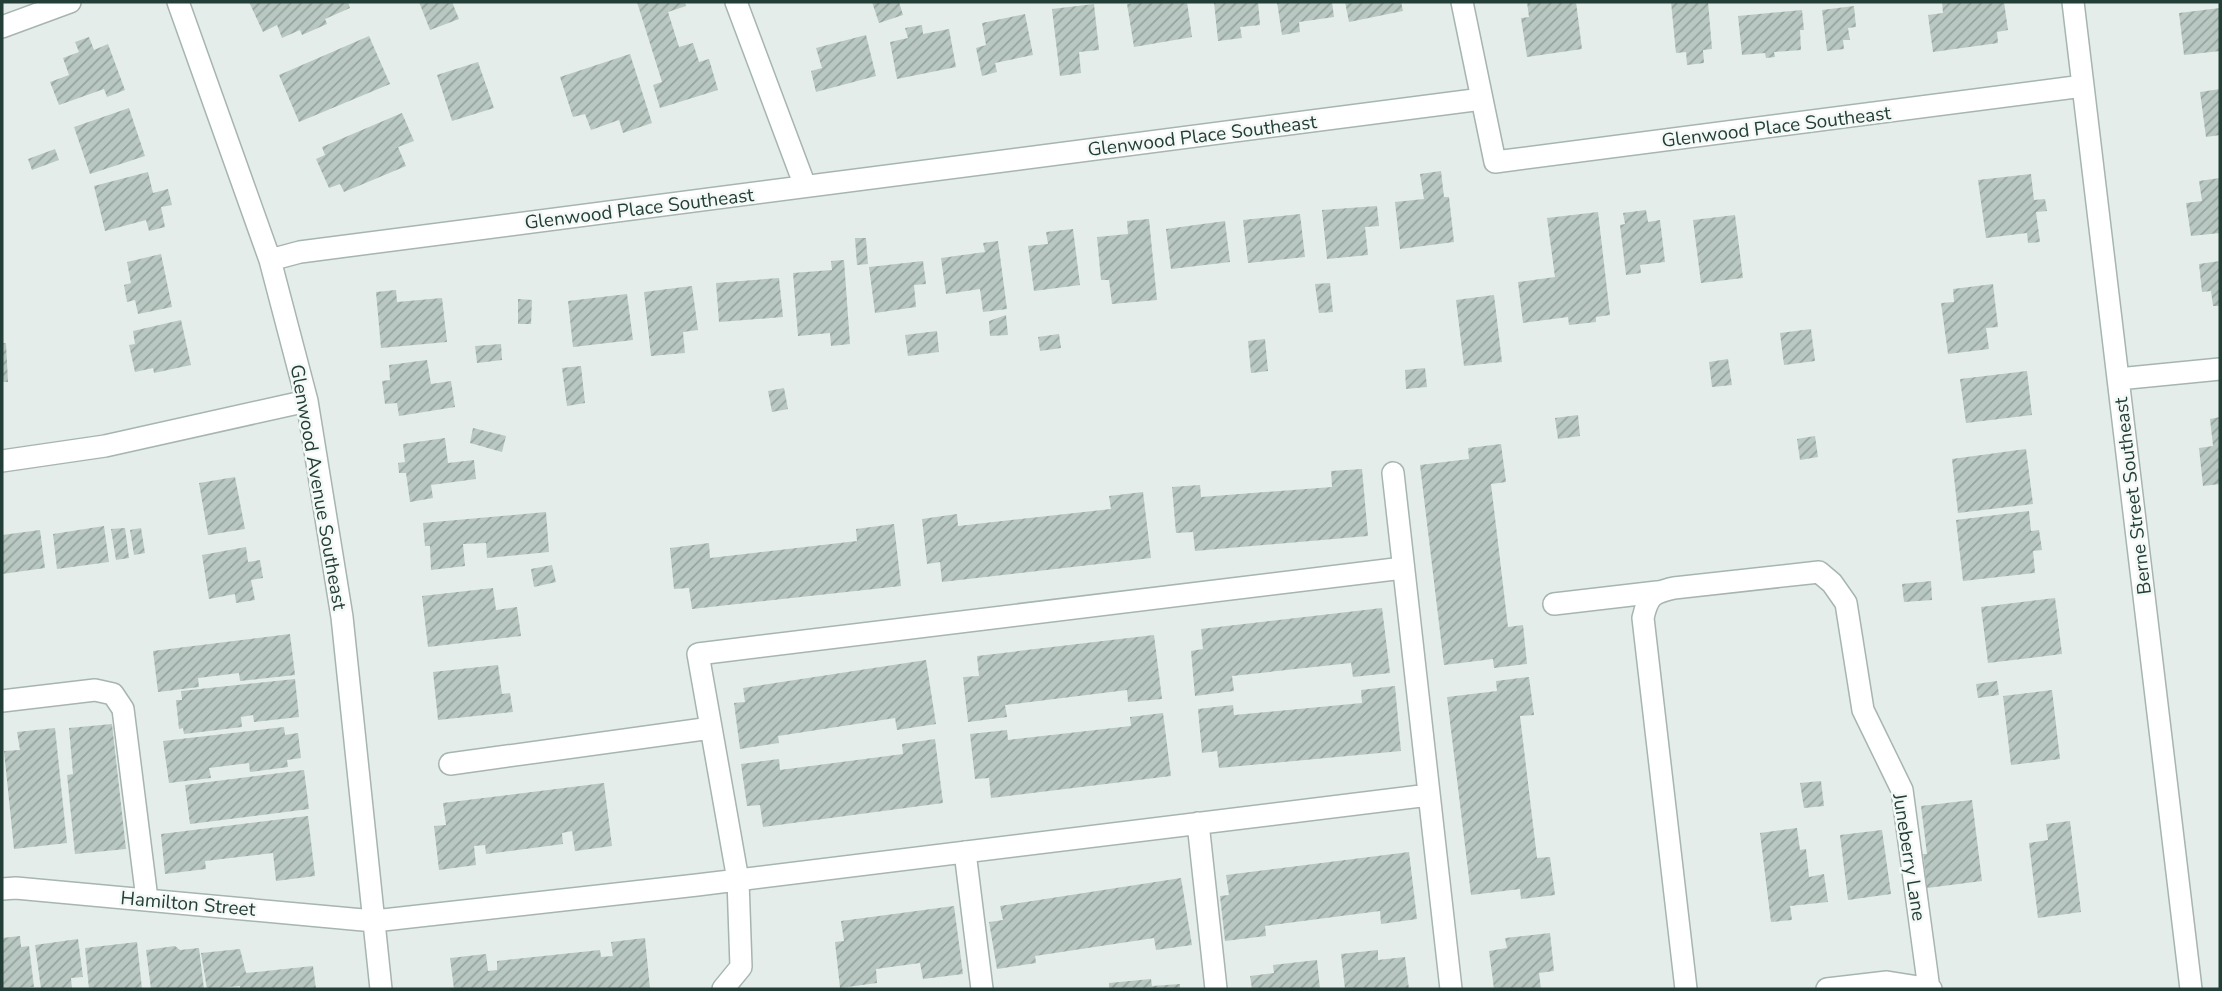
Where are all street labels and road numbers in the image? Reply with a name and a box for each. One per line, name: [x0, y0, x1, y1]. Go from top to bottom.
street label: Glenwood Place Southeast: [1660, 100, 1892, 154]
street label: Glenwood Place Southeast: [1086, 109, 1318, 163]
street label: Glenwood Place Southeast: [523, 182, 755, 236]
street label: Glenwood Avenue Southeast: [284, 362, 352, 612]
street label: Berne Street Southeast: [2108, 395, 2158, 596]
street label: Juneberry Lane: [1886, 790, 1932, 923]
street label: Hamilton Street: [119, 885, 257, 923]

